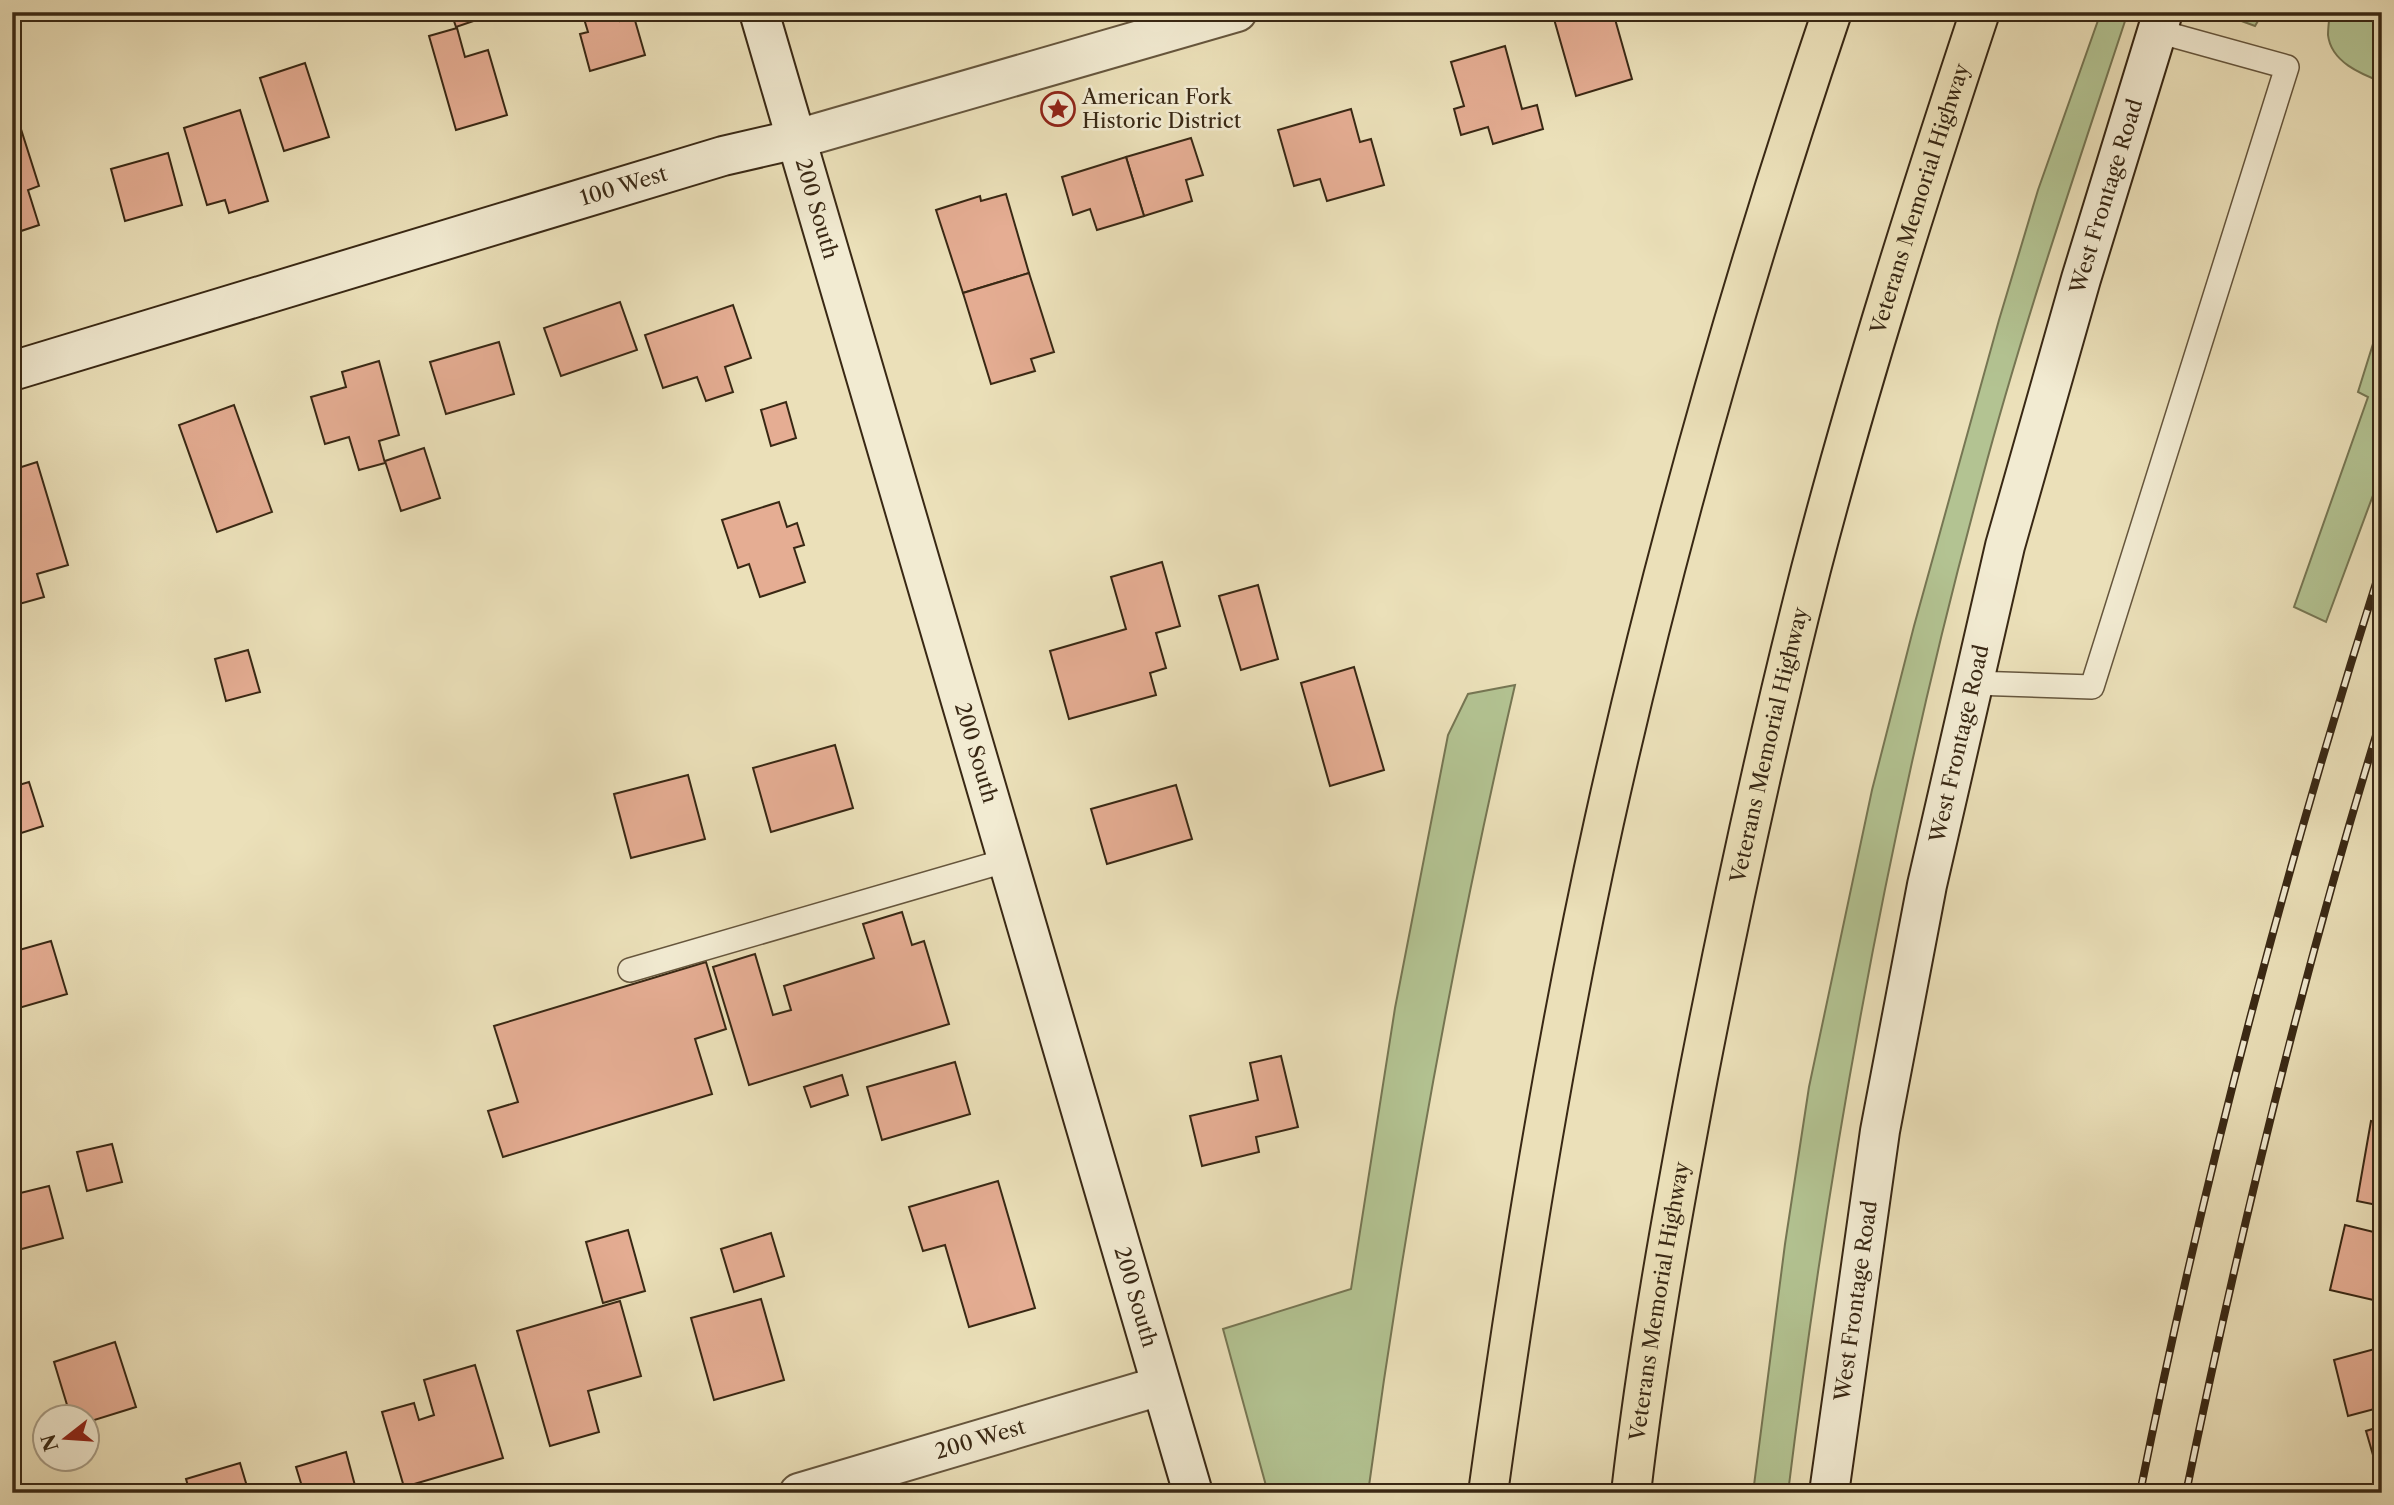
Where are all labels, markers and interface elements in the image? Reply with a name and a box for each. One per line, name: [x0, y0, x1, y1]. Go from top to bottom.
street label: Veterans Memorial Highway: [1865, 60, 1974, 338]
place label: American Fork Historic District: [1081, 84, 1242, 133]
place icon: American Fork Historic District: [1039, 90, 1077, 128]
street label: West Frontage Road: [2064, 96, 2148, 297]
street label: 200 South: [791, 155, 844, 262]
street label: 100 West: [577, 160, 671, 211]
street label: Veterans Memorial Highway: [1725, 604, 1813, 886]
street label: West Frontage Road: [1924, 642, 1994, 846]
street label: 200 South: [950, 700, 1003, 806]
street label: Veterans Memorial Highway: [1624, 1159, 1694, 1443]
street label: West Frontage Road: [1829, 1199, 1882, 1404]
street label: 200 South: [1110, 1244, 1163, 1350]
north arrow: [32, 1404, 102, 1474]
street label: 200 West: [932, 1413, 1029, 1464]
text: N: [37, 1432, 64, 1454]

